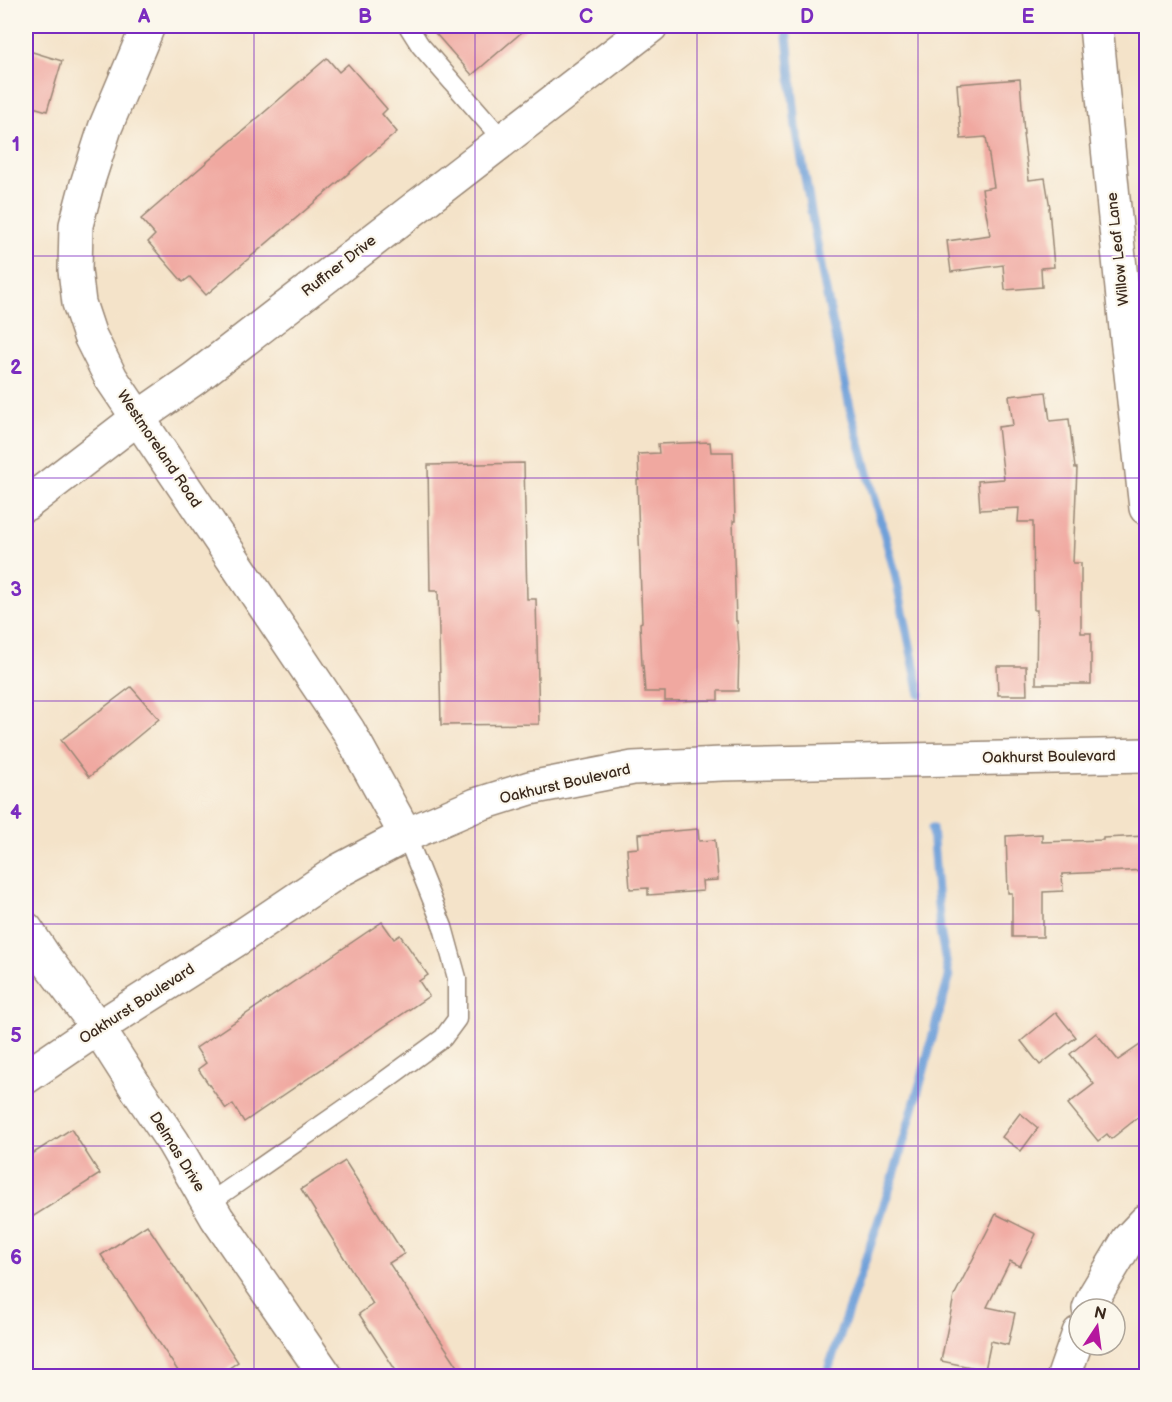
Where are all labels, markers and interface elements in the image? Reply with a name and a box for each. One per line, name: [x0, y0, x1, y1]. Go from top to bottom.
text: A: [137, 5, 151, 29]
text: B: [358, 5, 372, 29]
text: C: [579, 5, 593, 29]
text: D: [800, 5, 814, 29]
text: E: [1022, 5, 1035, 29]
text: 1: [12, 133, 20, 157]
street label: Willow Leaf Lane: [1103, 191, 1133, 307]
street label: Ruffner Drive: [298, 231, 380, 301]
text: 2: [10, 356, 22, 380]
street label: Westmoreland Road: [113, 387, 205, 511]
text: 3: [10, 578, 22, 602]
street label: Oakhurst Boulevard: [982, 746, 1116, 768]
street label: Oakhurst Boulevard: [498, 760, 632, 808]
text: 4: [10, 801, 22, 825]
street label: Oakhurst Boulevard: [76, 960, 198, 1048]
text: 5: [10, 1024, 22, 1048]
street label: Delmas Drive: [145, 1109, 209, 1196]
text: 6: [10, 1246, 22, 1270]
north arrow: [1067, 1297, 1127, 1357]
text: N: [1092, 1303, 1108, 1324]

